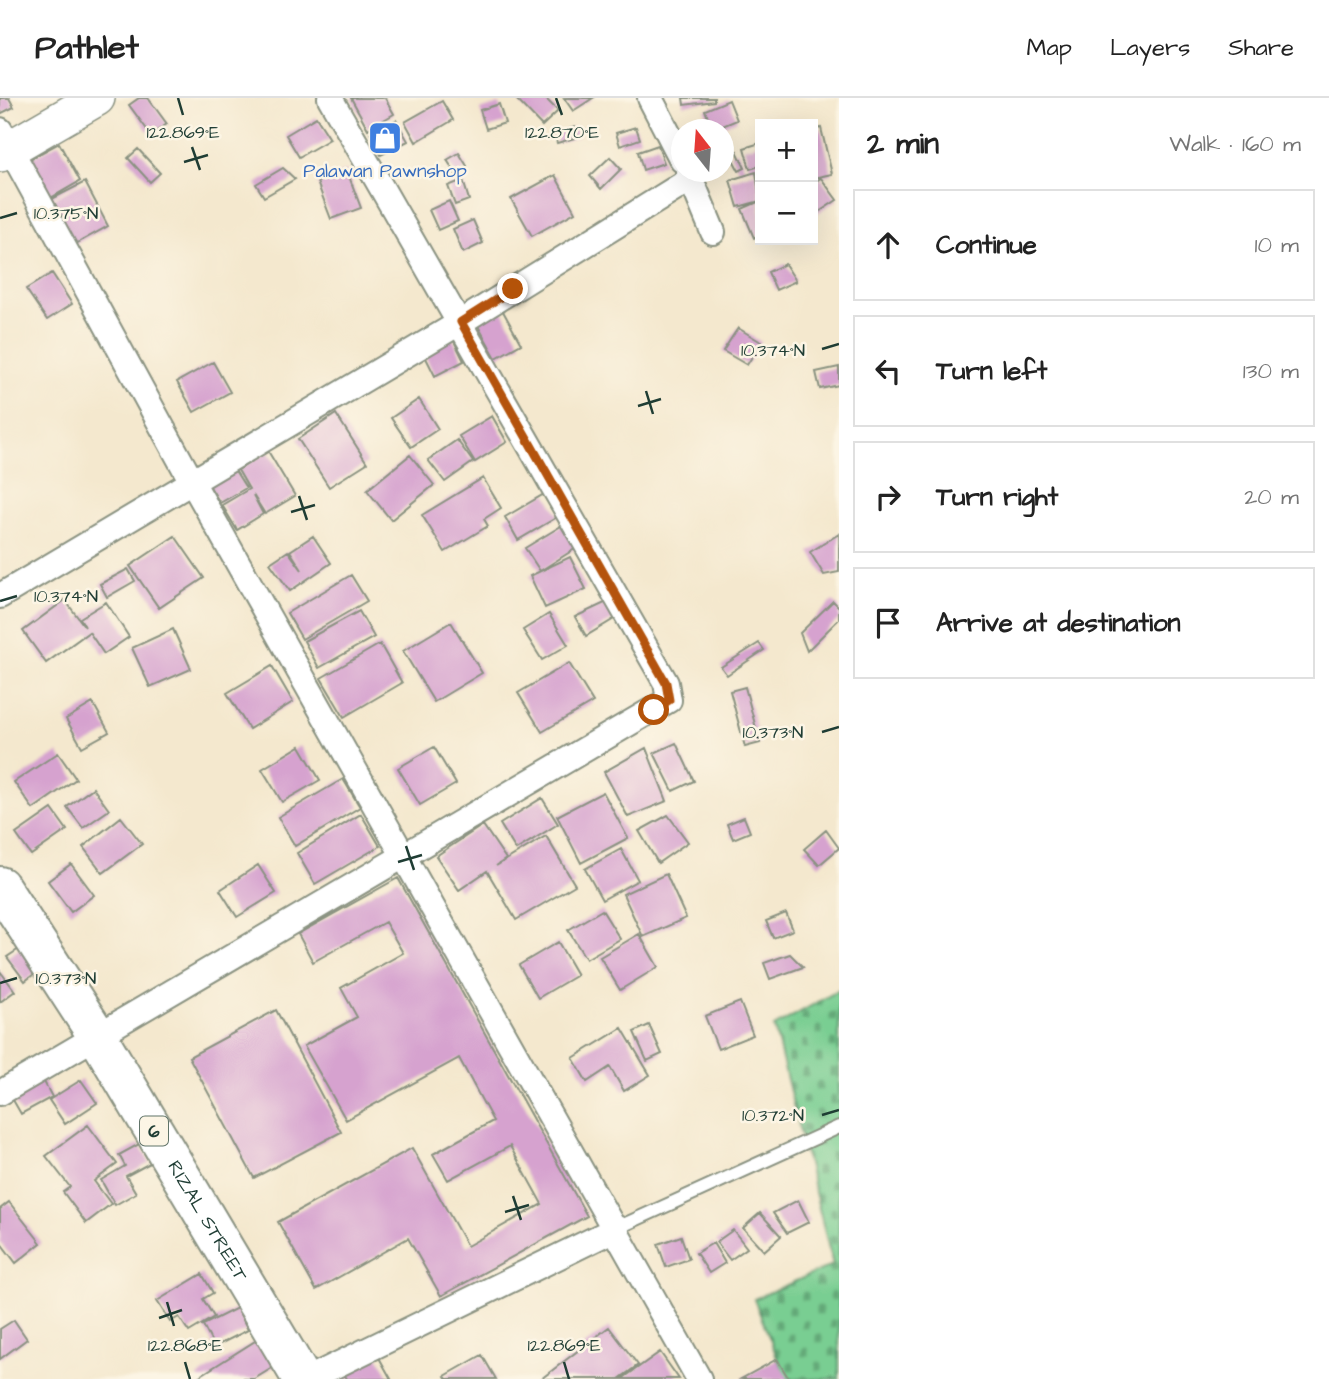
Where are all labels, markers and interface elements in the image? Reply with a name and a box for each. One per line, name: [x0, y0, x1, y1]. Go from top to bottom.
text: Pathlet: [35, 25, 139, 71]
text: Map: [1027, 31, 1072, 65]
text: Layers: [1110, 31, 1190, 65]
text: Share: [1228, 31, 1294, 65]
shop icon: Palawan Pawnshop: [366, 119, 404, 157]
north arrow: [671, 119, 734, 182]
map controls: [755, 119, 818, 245]
button: +: [755, 119, 818, 182]
text: 122.869°E: [146, 120, 220, 145]
text: 122.870°E: [525, 120, 599, 145]
text: 2 min: [867, 123, 939, 165]
text: Walk · 160 m: [1169, 128, 1301, 160]
place label: Palawan Pawnshop: [303, 158, 467, 185]
button: −: [755, 182, 818, 245]
text: 10.375°N: [34, 201, 98, 226]
icon: ahead: [869, 226, 907, 264]
text: Continue: [936, 227, 1037, 263]
text: 10 m: [1254, 229, 1299, 261]
route end: [497, 273, 528, 304]
text: 10.374°N: [741, 338, 805, 363]
icon: left: [869, 352, 907, 390]
text: Turn left: [936, 353, 1047, 389]
text: 130 m: [1243, 355, 1299, 387]
icon: right: [869, 478, 907, 516]
text: Turn right: [936, 479, 1058, 515]
text: 20 m: [1244, 481, 1299, 513]
text: 10.374°N: [34, 584, 98, 609]
icon: arrive: [869, 604, 907, 642]
text: Arrive at destination: [936, 605, 1181, 641]
route start: [638, 694, 669, 725]
text: 10.373°N: [743, 720, 803, 745]
text: 10.373°N: [36, 966, 96, 991]
text: 10.372°N: [742, 1103, 804, 1128]
road number: 6: [140, 1116, 168, 1146]
street label: RIZAL STREET: [161, 1155, 254, 1286]
text: 122.868°E: [148, 1333, 223, 1358]
text: 122.869°E: [527, 1333, 601, 1358]

